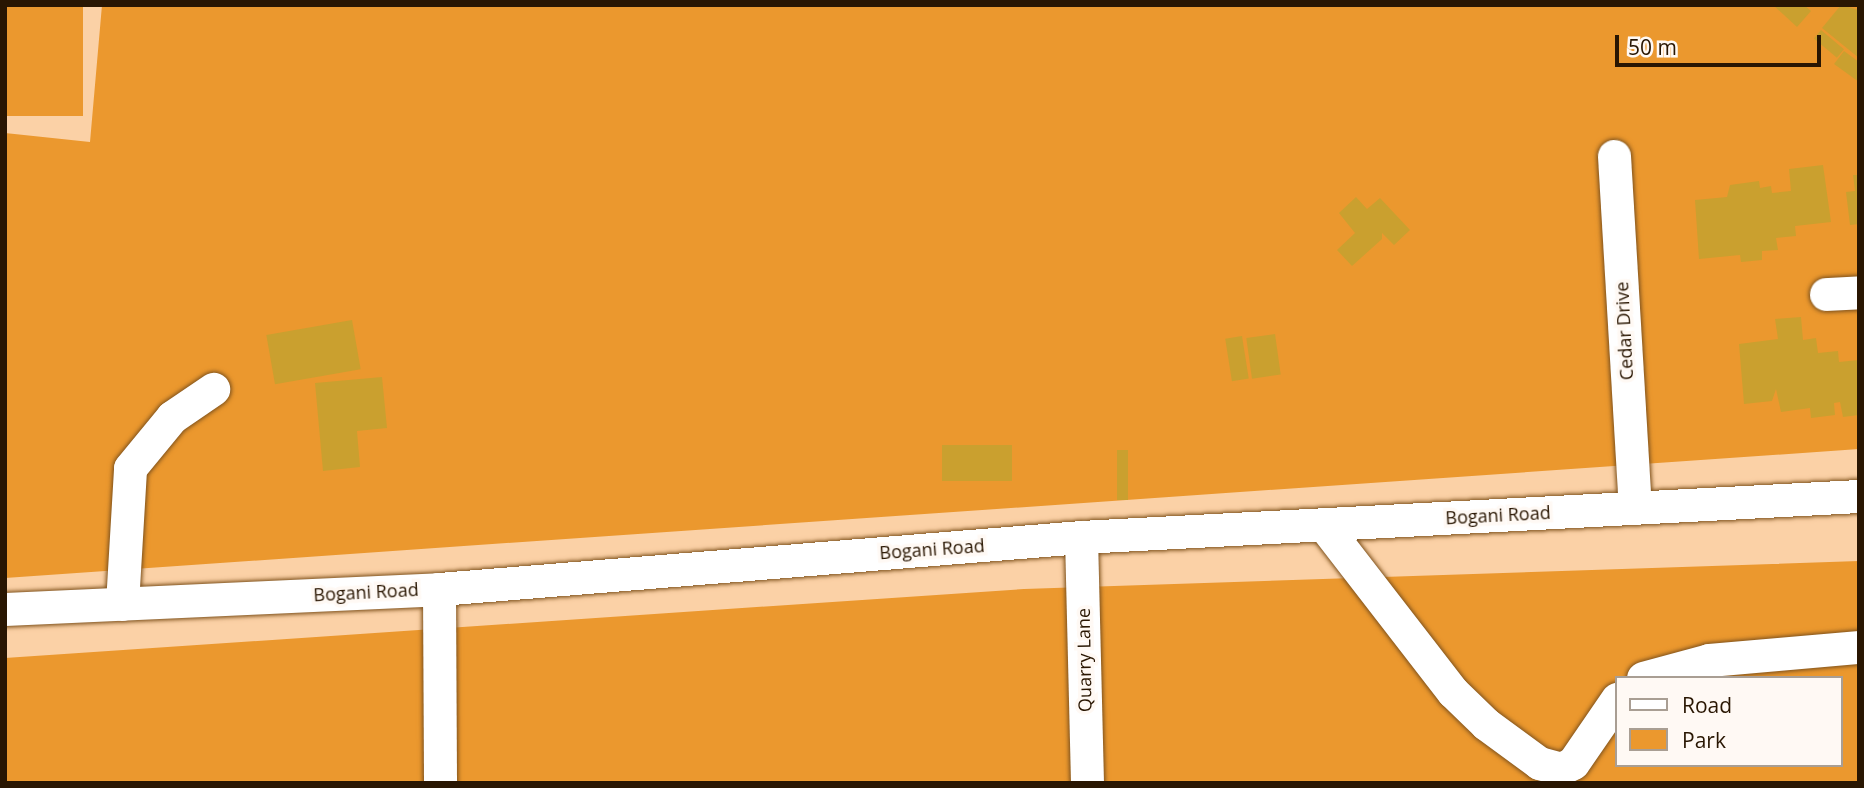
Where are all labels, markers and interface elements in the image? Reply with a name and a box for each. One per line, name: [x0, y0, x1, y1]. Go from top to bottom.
scale bar: [1619, 21, 1826, 65]
text: 50 m: [1628, 33, 1677, 61]
street label: Cedar Drive: [1611, 281, 1637, 381]
street label: Bogani Road: [1445, 501, 1551, 529]
street label: Bogani Road: [879, 535, 985, 563]
street label: Bogani Road: [313, 578, 419, 606]
street label: Quarry Lane: [1072, 608, 1096, 712]
legend: [1616, 676, 1843, 767]
text: Road: [1682, 691, 1732, 719]
text: Park: [1682, 726, 1726, 754]

